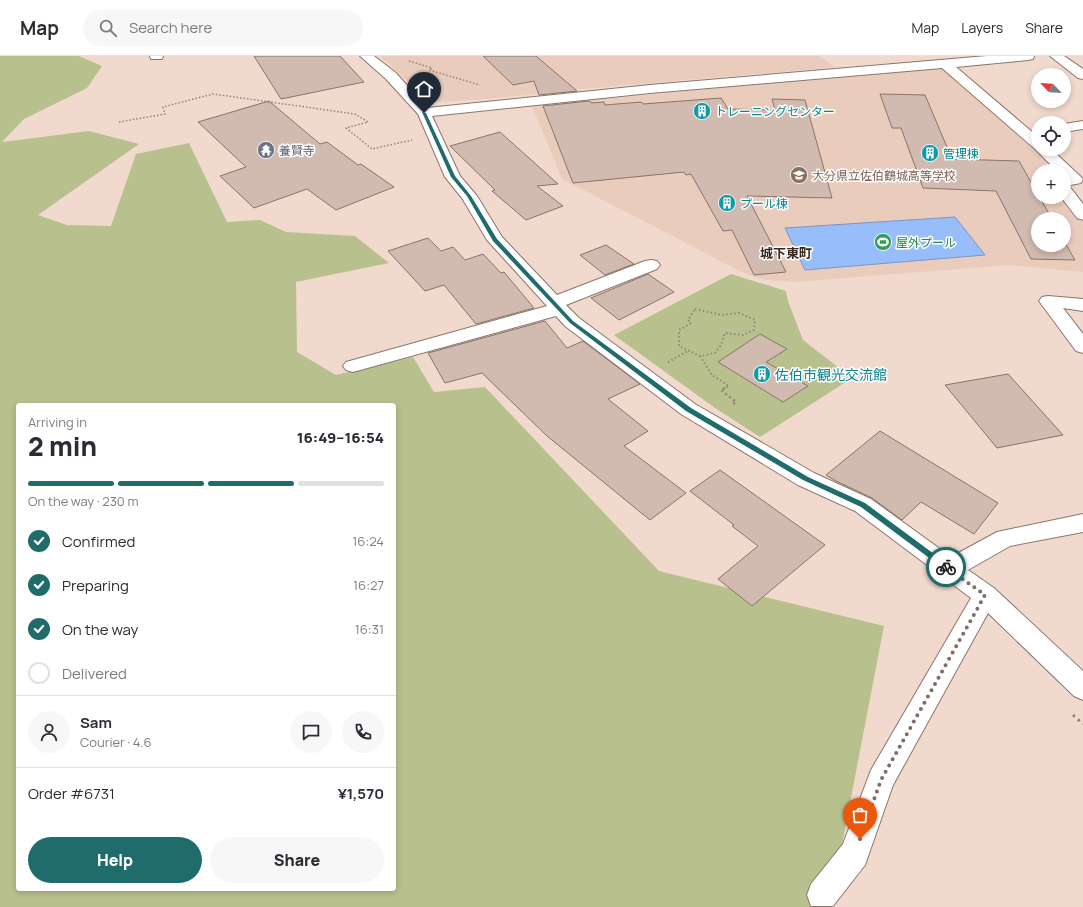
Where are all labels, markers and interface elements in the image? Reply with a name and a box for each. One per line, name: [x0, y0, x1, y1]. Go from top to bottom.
search box: [83, 10, 363, 46]
text: Map: [20, 15, 59, 41]
icon: search: [97, 17, 119, 39]
text: Search here: [129, 17, 212, 38]
text: Map: [911, 18, 939, 37]
text: Layers: [961, 18, 1003, 37]
text: Share: [1025, 18, 1063, 37]
north arrow: [1031, 68, 1071, 108]
map controls: [1031, 68, 1071, 252]
pin: [407, 72, 441, 113]
icon: home: [413, 78, 435, 100]
building icon: トレーニングセンター: [692, 101, 712, 121]
place label: トレーニングセンター: [715, 103, 835, 120]
button: locate: [1031, 116, 1071, 156]
temple icon: 養賢寺: [256, 140, 276, 160]
place label: 養賢寺: [279, 142, 315, 159]
building icon: 管理棟: [920, 143, 940, 163]
place label: 管理棟: [943, 145, 979, 162]
button: +: [1031, 164, 1071, 204]
school or university icon: 大分県立佐伯鶴城高等学校: [789, 165, 809, 185]
place label: 大分県立佐伯鶴城高等学校: [812, 167, 956, 184]
building icon: プール棟: [717, 193, 737, 213]
place label: プール棟: [740, 195, 788, 212]
button: −: [1031, 212, 1071, 252]
sports icon: 屋外プール: [873, 232, 893, 252]
place label: 屋外プール: [896, 234, 956, 251]
district label: 城下東町: [760, 244, 812, 262]
building icon: 佐伯市観光交流館: [752, 364, 772, 384]
place label: 佐伯市観光交流館: [775, 365, 887, 384]
text: Arriving in: [28, 413, 87, 431]
text: 16:49–16:54: [297, 427, 384, 448]
text: 2 min: [28, 428, 97, 464]
text: On the way · 230 m: [28, 492, 138, 510]
icon: check: [28, 530, 50, 552]
text: Confirmed: [62, 531, 135, 552]
text: 16:24: [352, 532, 384, 550]
courier: [926, 547, 966, 587]
icon: bike: [935, 556, 957, 578]
icon: check: [28, 574, 50, 596]
text: Preparing: [62, 575, 129, 596]
text: 16:27: [353, 576, 384, 594]
icon: check: [28, 618, 50, 640]
text: On the way: [62, 619, 138, 640]
text: 16:31: [355, 620, 384, 638]
text: Delivered: [62, 663, 127, 684]
button: person: [28, 711, 70, 753]
button: chat: [290, 711, 332, 753]
button: phone: [342, 711, 384, 753]
text: Sam: [80, 712, 112, 733]
text: Courier · 4.6: [80, 733, 152, 751]
text: Order #6731: [28, 783, 115, 804]
text: ¥1,570: [338, 783, 384, 804]
pin: [843, 798, 877, 839]
icon: bag: [849, 804, 871, 826]
button: Help: [28, 837, 202, 883]
button: Share: [210, 837, 384, 883]

